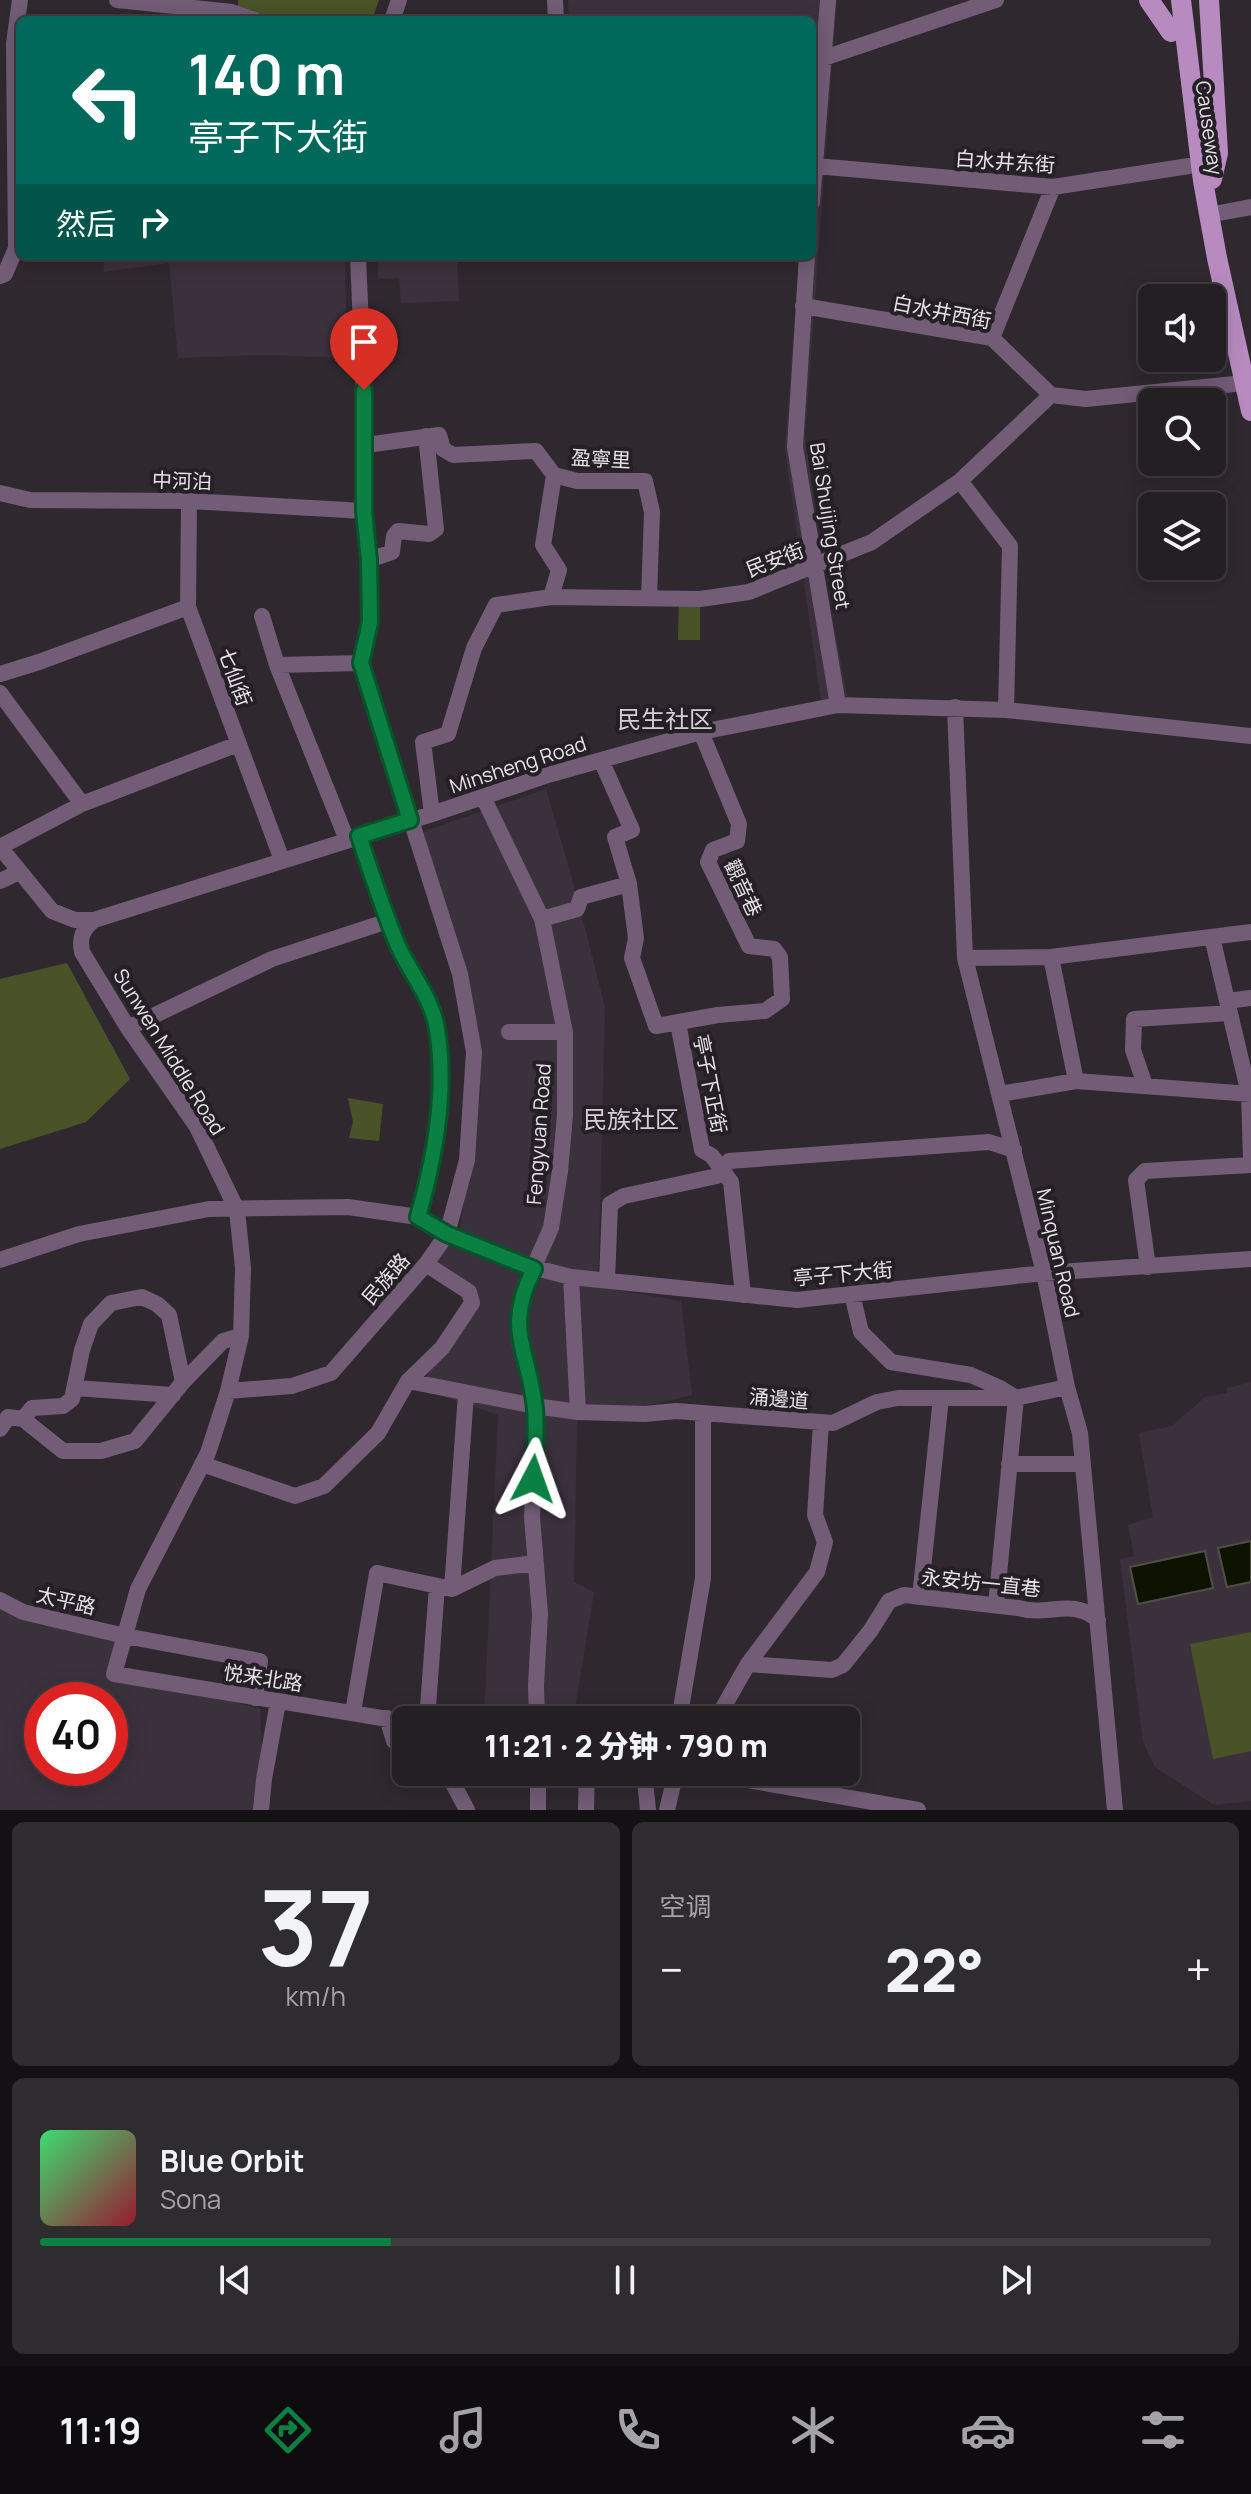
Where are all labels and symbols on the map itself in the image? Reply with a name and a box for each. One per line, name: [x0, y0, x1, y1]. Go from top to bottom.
street label: Causeway: [1190, 79, 1230, 177]
street label: 白水井东街: [954, 145, 1056, 178]
street label: 白水井西街: [890, 289, 994, 334]
pin: [330, 308, 398, 390]
street label: Bai Shuijing Street: [804, 440, 857, 611]
street label: 盈寧里: [570, 443, 632, 474]
street label: 中河泊: [152, 466, 212, 495]
street label: 民安街: [742, 536, 808, 583]
street label: 七仙街: [213, 644, 258, 710]
district label: 民生社区: [617, 702, 713, 735]
street label: Minsheng Road: [446, 730, 590, 799]
street label: 觀音巷: [719, 855, 768, 921]
street label: Sunwen Middle Road: [107, 963, 232, 1140]
street label: 亭子下正街: [688, 1032, 733, 1136]
street label: Fengyuan Road: [520, 1062, 557, 1206]
district label: 民族社区: [583, 1102, 679, 1135]
street label: Minquan Road: [1031, 1186, 1086, 1320]
street label: 民族路: [356, 1247, 415, 1310]
street label: 亭子下大街: [792, 1256, 894, 1291]
street label: 涌邊道: [748, 1382, 810, 1415]
position arrow: [491, 1437, 575, 1521]
street label: 永安坊一直巷: [920, 1563, 1042, 1602]
street label: 太平路: [34, 1581, 98, 1620]
street label: 悦来北路: [221, 1658, 305, 1697]
speed limit sign: 40: [24, 1682, 128, 1786]

